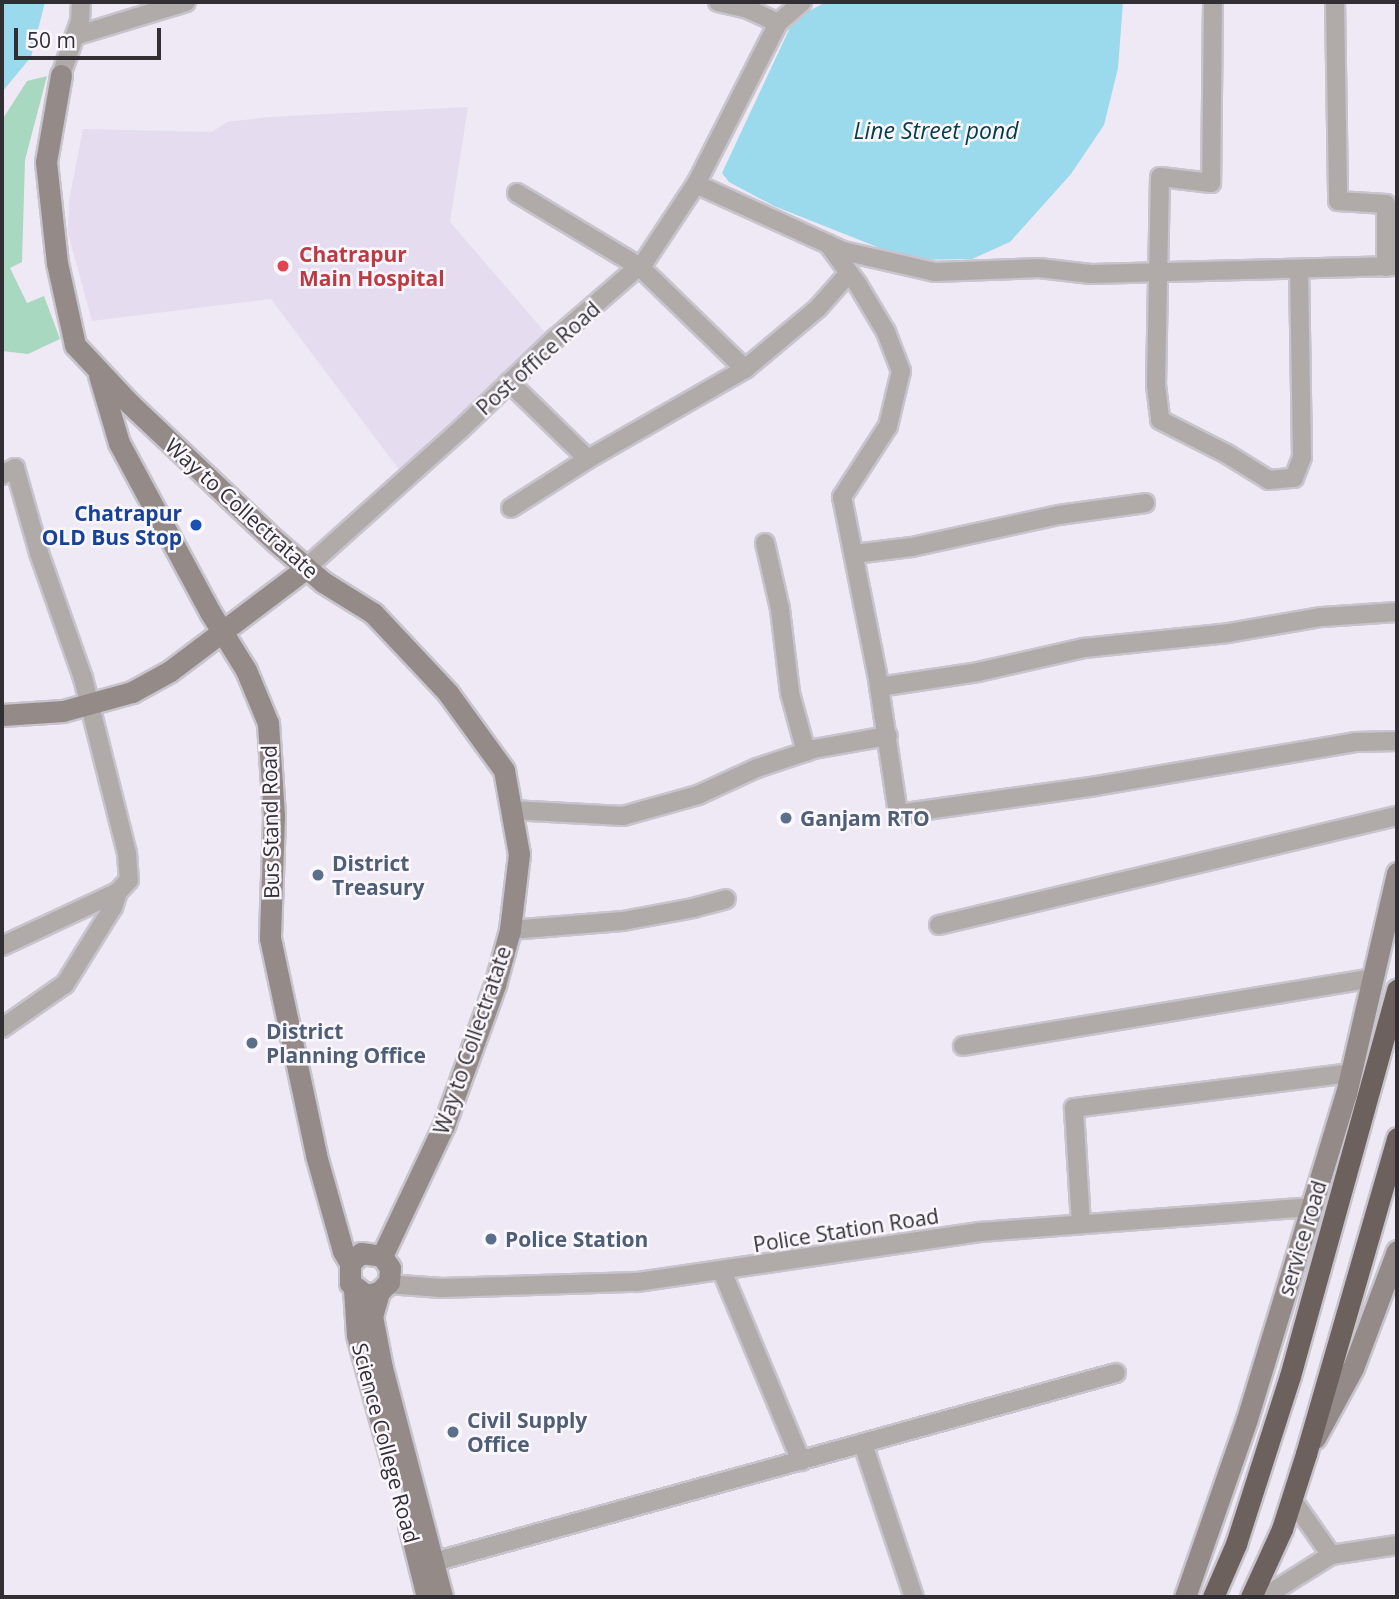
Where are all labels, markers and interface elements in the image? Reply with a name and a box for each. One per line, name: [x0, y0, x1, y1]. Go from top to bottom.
scale bar: [18, 14, 164, 58]
text: 50 m: [27, 26, 76, 54]
water label: Line Street pond: [853, 116, 1019, 144]
place label: Chatrapur Main Hospital: [299, 241, 445, 291]
marker: Chatrapur Main Hospital: [273, 256, 293, 276]
street label: Post office Road: [471, 296, 605, 420]
street label: Way to Collectratate: [160, 433, 324, 583]
place label: Chatrapur OLD Bus Stop: [42, 500, 182, 550]
marker: Chatrapur OLD Bus Stop: [188, 517, 204, 533]
street label: Bus Stand Road: [256, 745, 284, 899]
place label: Ganjam RTO: [800, 805, 930, 831]
marker: Ganjam RTO: [778, 810, 794, 826]
place label: District Treasury: [332, 850, 425, 900]
marker: District Treasury: [310, 867, 326, 883]
street label: Way to Collectratate: [428, 943, 516, 1137]
place label: District Planning Office: [266, 1018, 426, 1068]
marker: District Planning Office: [244, 1035, 260, 1051]
street label: service road: [1273, 1177, 1331, 1299]
street label: Police Station Road: [751, 1203, 941, 1257]
place label: Police Station: [505, 1226, 648, 1252]
marker: Police Station: [483, 1231, 499, 1247]
street label: Science College Road: [347, 1340, 425, 1546]
place label: Civil Supply Office: [467, 1407, 587, 1457]
marker: Civil Supply Office: [445, 1424, 461, 1440]

